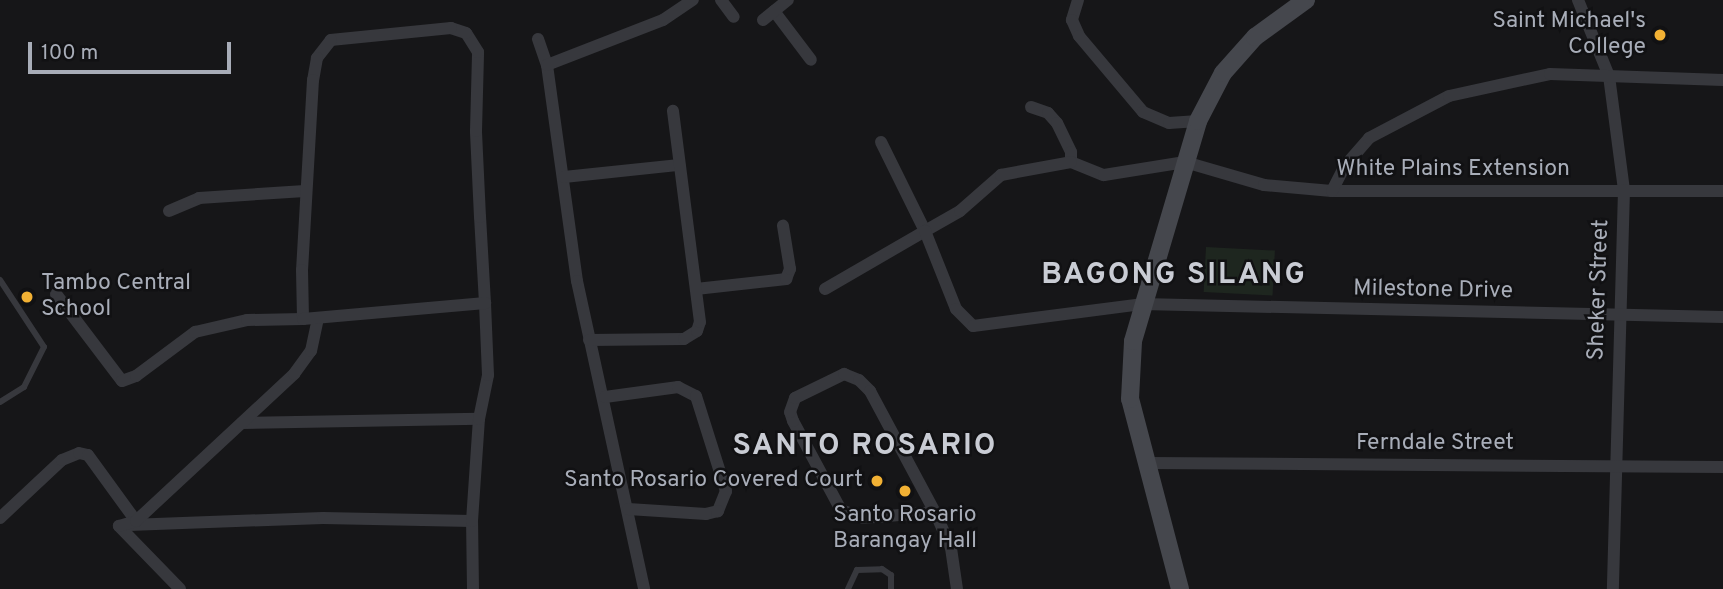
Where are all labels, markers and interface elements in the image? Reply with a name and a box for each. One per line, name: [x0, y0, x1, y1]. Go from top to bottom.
place label: Saint Michael's College: [1492, 8, 1646, 62]
marker: Saint Michael's College: [1652, 27, 1668, 43]
scale bar: [32, 28, 234, 72]
text: 100 m: [41, 40, 98, 67]
street label: White Plains Extension: [1336, 156, 1570, 184]
street label: Sheker Street: [1584, 219, 1616, 361]
district label: BAGONG SILANG: [1043, 258, 1305, 294]
place label: Tambo Central School: [41, 270, 191, 324]
street label: Milestone Drive: [1353, 276, 1513, 306]
marker: Tambo Central School: [19, 289, 35, 305]
district label: SANTO ROSARIO: [734, 429, 996, 465]
street label: Ferndale Street: [1356, 430, 1514, 458]
place label: Santo Rosario Covered Court: [564, 467, 863, 495]
marker: Santo Rosario Covered Court: [869, 473, 885, 489]
marker: Santo Rosario Barangay Hall: [897, 483, 913, 499]
place label: Santo Rosario Barangay Hall: [833, 502, 977, 556]

